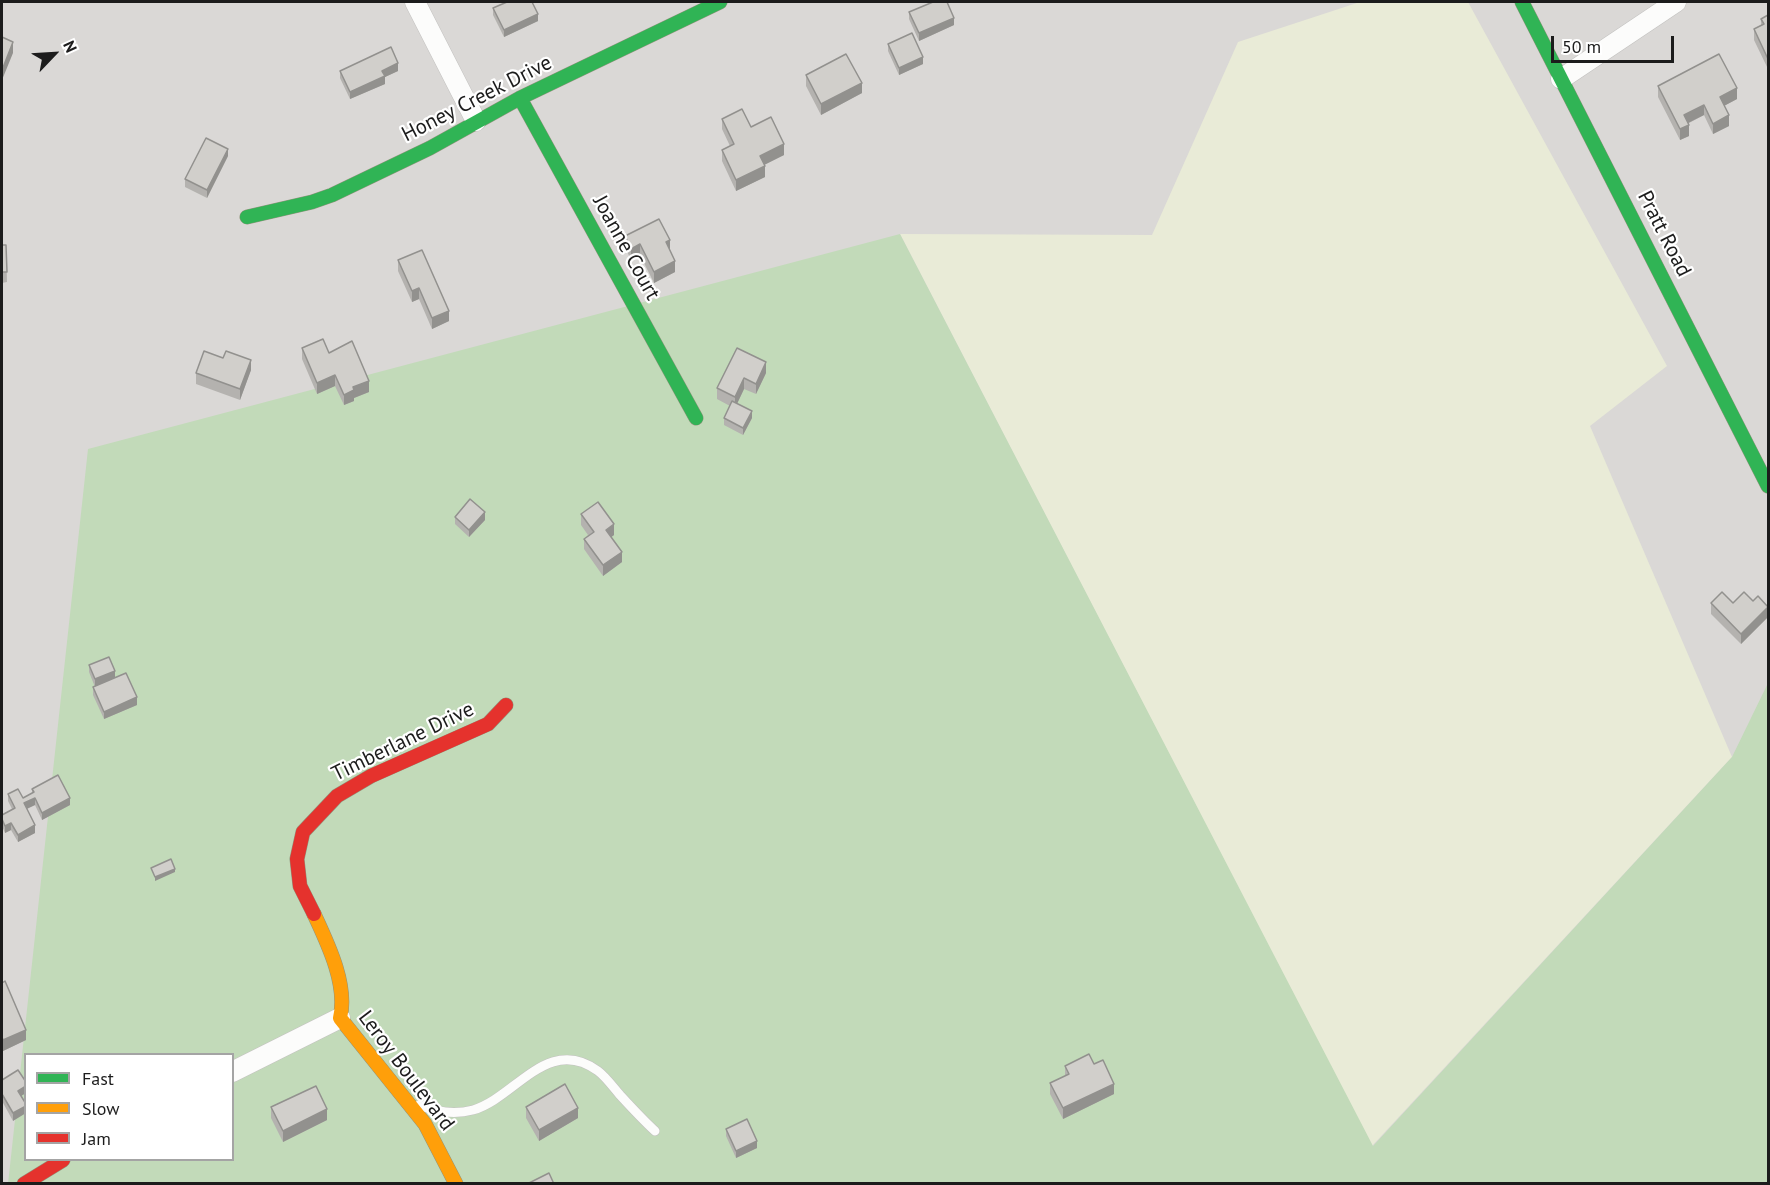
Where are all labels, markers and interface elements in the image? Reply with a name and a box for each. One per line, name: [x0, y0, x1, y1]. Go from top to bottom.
north arrow: [24, 24, 84, 84]
scale bar: [1554, 24, 1677, 62]
text: 50 m: [1562, 35, 1601, 58]
text: N: [59, 37, 82, 55]
street label: Honey Creek Drive: [398, 50, 556, 148]
street label: Pratt Road: [1632, 187, 1696, 281]
street label: Joanne Court: [587, 191, 665, 305]
street label: Timberlane Drive: [328, 697, 478, 787]
street label: Leroy Boulevard: [353, 1006, 459, 1136]
legend: [24, 1053, 234, 1161]
text: Fast: [82, 1067, 114, 1090]
text: Slow: [82, 1097, 120, 1120]
text: Jam: [82, 1127, 111, 1150]

